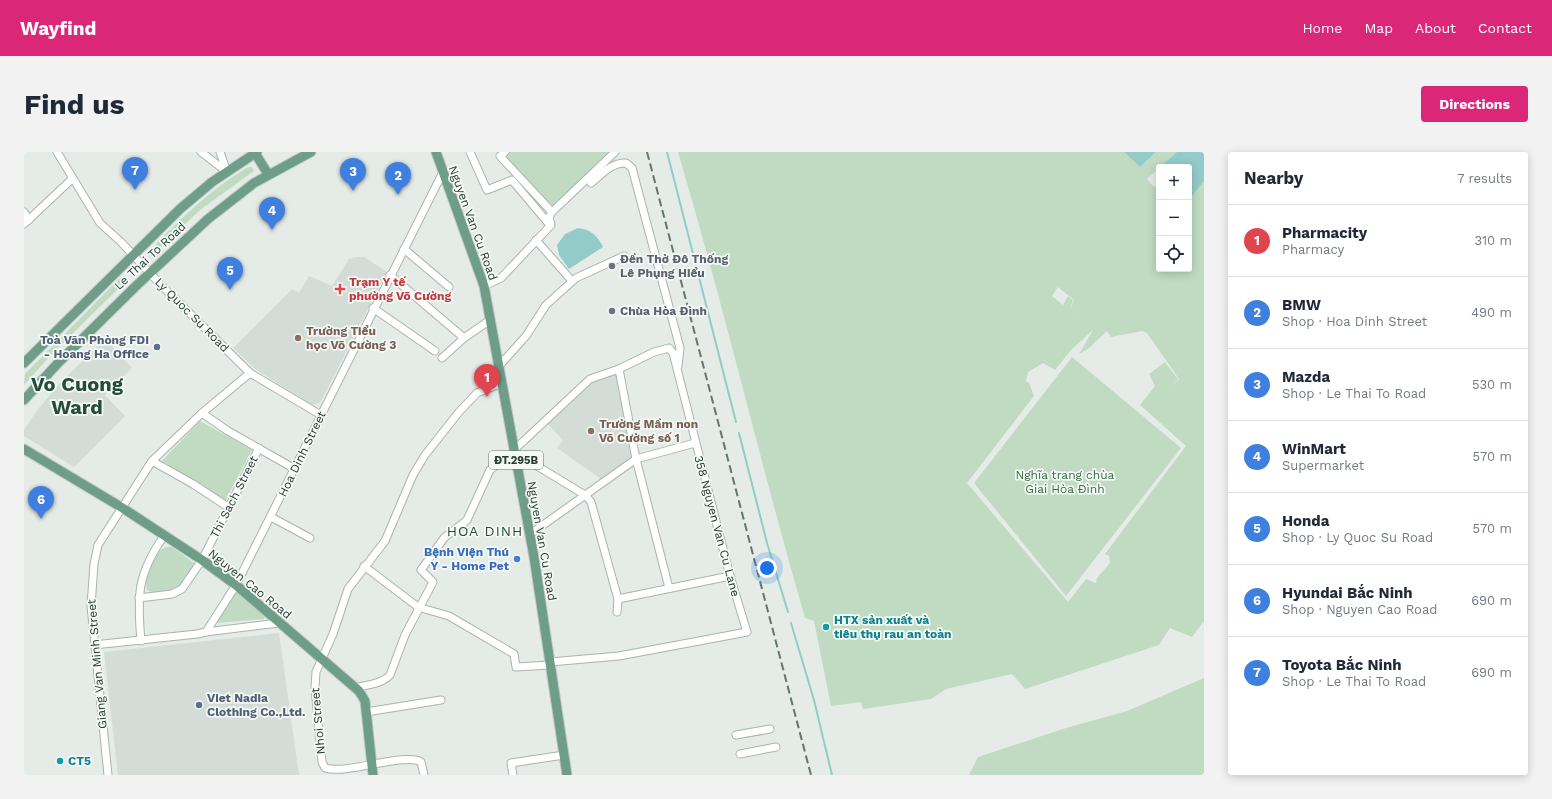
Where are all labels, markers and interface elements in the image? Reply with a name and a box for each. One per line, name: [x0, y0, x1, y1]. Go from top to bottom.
text: Wayfind: [20, 17, 96, 40]
text: Home: [1302, 20, 1342, 36]
text: Map: [1364, 20, 1393, 36]
text: About: [1415, 20, 1456, 36]
text: Contact: [1478, 20, 1532, 36]
button: Directions: [1421, 86, 1528, 122]
text: Find us: [24, 88, 124, 121]
pin: 7: [122, 157, 148, 190]
pin: 3: [340, 158, 366, 191]
pin: 2: [385, 162, 411, 195]
street label: Nguyen Van Cu Road: [446, 164, 500, 282]
map controls: [1156, 164, 1192, 272]
button: +: [1156, 164, 1192, 200]
text: Nearby: [1244, 168, 1303, 188]
text: 7 results: [1457, 171, 1512, 186]
pin: 4: [259, 197, 285, 230]
button: −: [1156, 200, 1192, 236]
street label: Le Thai To Road: [111, 219, 189, 293]
text: Pharmacity: [1282, 224, 1367, 242]
text: 1: [1254, 233, 1260, 248]
text: 310 m: [1474, 233, 1512, 248]
button: locate: [1156, 236, 1192, 272]
text: Pharmacy: [1282, 242, 1344, 257]
place label: Đền Thờ Đô Thống Lê Phụng Hiểu: [620, 252, 728, 280]
pin: 5: [217, 257, 243, 290]
marker: Đền Thờ Đô Thống Lê Phụng Hiểu: [607, 261, 617, 271]
street label: Ly Quoc Su Road: [152, 275, 232, 355]
place label: Trạm Y tế phường Võ Cường: [349, 275, 451, 303]
marker: Trạm Y tế phường Võ Cường: [334, 283, 346, 295]
text: BMW: [1282, 296, 1321, 314]
place label: Chùa Hòa Đình: [620, 304, 707, 318]
text: 2: [1253, 305, 1261, 320]
text: 490 m: [1471, 305, 1512, 320]
marker: Chùa Hòa Đình: [607, 306, 617, 316]
text: Shop · Hoa Dinh Street: [1282, 314, 1427, 329]
place label: Trường Tiểu học Võ Cường 3: [306, 324, 396, 352]
place label: Toà Văn Phòng FDI - Hoang Ha Office: [40, 333, 149, 361]
marker: Trường Tiểu học Võ Cường 3: [293, 333, 303, 343]
marker: Toà Văn Phòng FDI - Hoang Ha Office: [152, 342, 162, 352]
pin: 1: [474, 364, 500, 397]
text: Mazda: [1282, 368, 1330, 386]
district label: Vo Cuong Ward: [31, 372, 124, 419]
text: 3: [1253, 377, 1261, 392]
text: 530 m: [1472, 377, 1512, 392]
text: Shop · Le Thai To Road: [1282, 386, 1426, 401]
street label: Hoa Dinh Street: [275, 409, 329, 499]
place label: Trường Mầm non Võ Cường số 1: [599, 417, 698, 445]
marker: Trường Mầm non Võ Cường số 1: [586, 426, 596, 436]
text: WinMart: [1282, 440, 1346, 458]
text: 4: [1253, 449, 1261, 464]
text: 570 m: [1472, 449, 1512, 464]
road number: ĐT.295B: [489, 451, 543, 469]
street label: Thi Sach Street: [207, 454, 261, 540]
street label: 358 Nguyen Van Cu Lane: [691, 454, 743, 598]
text: Supermarket: [1282, 458, 1364, 473]
park label: Nghĩa trang chùa Giai Hòa Đình: [1016, 468, 1115, 496]
street label: Nguyen Van Cu Road: [525, 480, 559, 602]
pin: 6: [28, 486, 54, 519]
text: Honda: [1282, 512, 1329, 530]
text: 5: [1253, 521, 1261, 536]
text: 570 m: [1472, 521, 1512, 536]
district label: HOA DINH: [447, 523, 523, 539]
text: Shop · Ly Quoc Su Road: [1282, 530, 1433, 545]
place label: Bệnh Viện Thú Y - Home Pet: [424, 545, 510, 573]
street label: Nguyen Cao Road: [206, 546, 294, 622]
marker: Bệnh Viện Thú Y - Home Pet: [512, 554, 522, 564]
your location: [757, 558, 777, 578]
text: Hyundai Bắc Ninh: [1282, 584, 1413, 602]
text: 6: [1253, 593, 1261, 608]
text: 690 m: [1471, 593, 1512, 608]
street label: Giang Van Minh Street: [84, 599, 110, 729]
text: Shop · Nguyen Cao Road: [1282, 602, 1437, 617]
place label: HTX sản xuất và tiêu thụ rau an toàn: [834, 613, 952, 641]
marker: HTX sản xuất và tiêu thụ rau an toàn: [821, 622, 831, 632]
text: Toyota Bắc Ninh: [1282, 656, 1402, 674]
text: 7: [1253, 665, 1261, 680]
text: 690 m: [1471, 665, 1512, 680]
text: Shop · Le Thai To Road: [1282, 674, 1426, 689]
street label: Nhoi Street: [308, 687, 328, 755]
place label: Viet Nadia Clothing Co.,Ltd.: [207, 691, 306, 719]
marker: Viet Nadia Clothing Co.,Ltd.: [194, 700, 204, 710]
place label: CT5: [68, 754, 91, 768]
marker: CT5: [55, 756, 65, 766]

